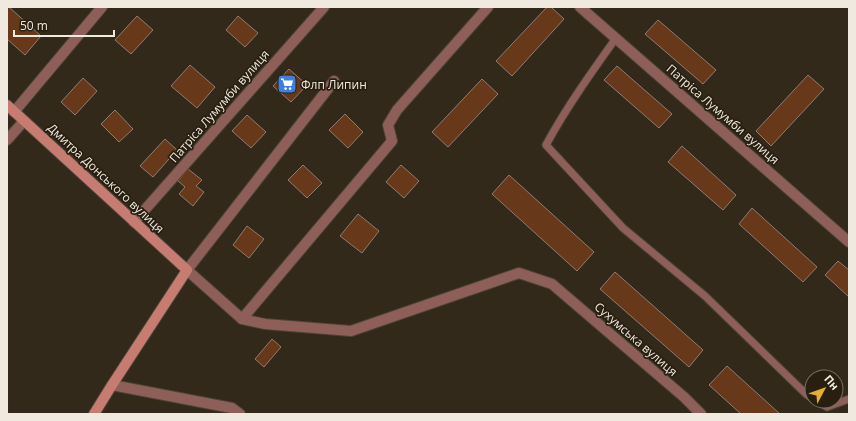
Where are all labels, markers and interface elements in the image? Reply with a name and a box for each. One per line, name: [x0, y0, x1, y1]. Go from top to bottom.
scale bar: [14, 12, 114, 38]
text: 50 m: [20, 17, 48, 34]
street label: Патріса Лумумби вулиця: [165, 46, 273, 166]
street label: Патріса Лумумби вулиця: [663, 60, 783, 168]
supermarket icon: Флп Липин: [276, 73, 298, 95]
place label: Флп Липин: [301, 76, 367, 93]
street label: Дмитра Донського вулиця: [44, 119, 168, 237]
street label: Сухумська вулиця: [591, 298, 681, 380]
north arrow: [804, 369, 844, 409]
text: Пн: [821, 371, 843, 393]

